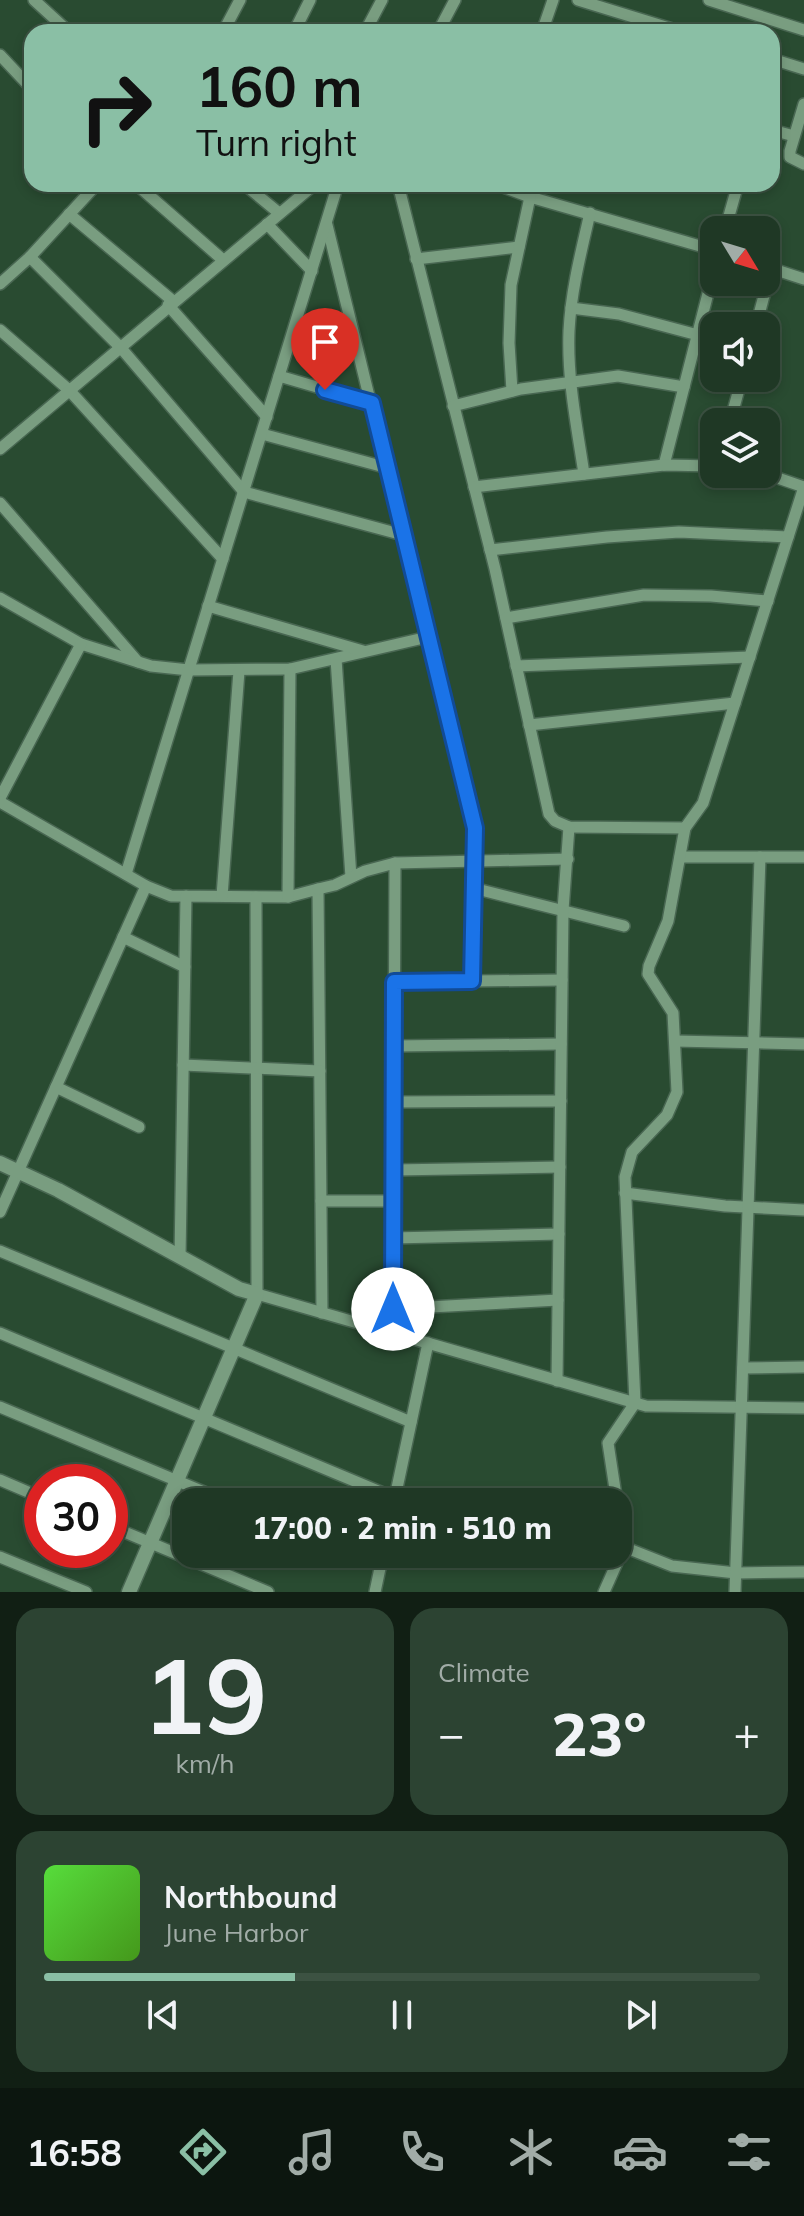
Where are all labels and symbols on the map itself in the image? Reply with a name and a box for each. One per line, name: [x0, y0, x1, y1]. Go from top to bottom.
north arrow: [700, 216, 780, 296]
pin: [291, 308, 359, 390]
position arrow: [351, 1267, 435, 1351]
speed limit sign: 30: [24, 1464, 128, 1568]

